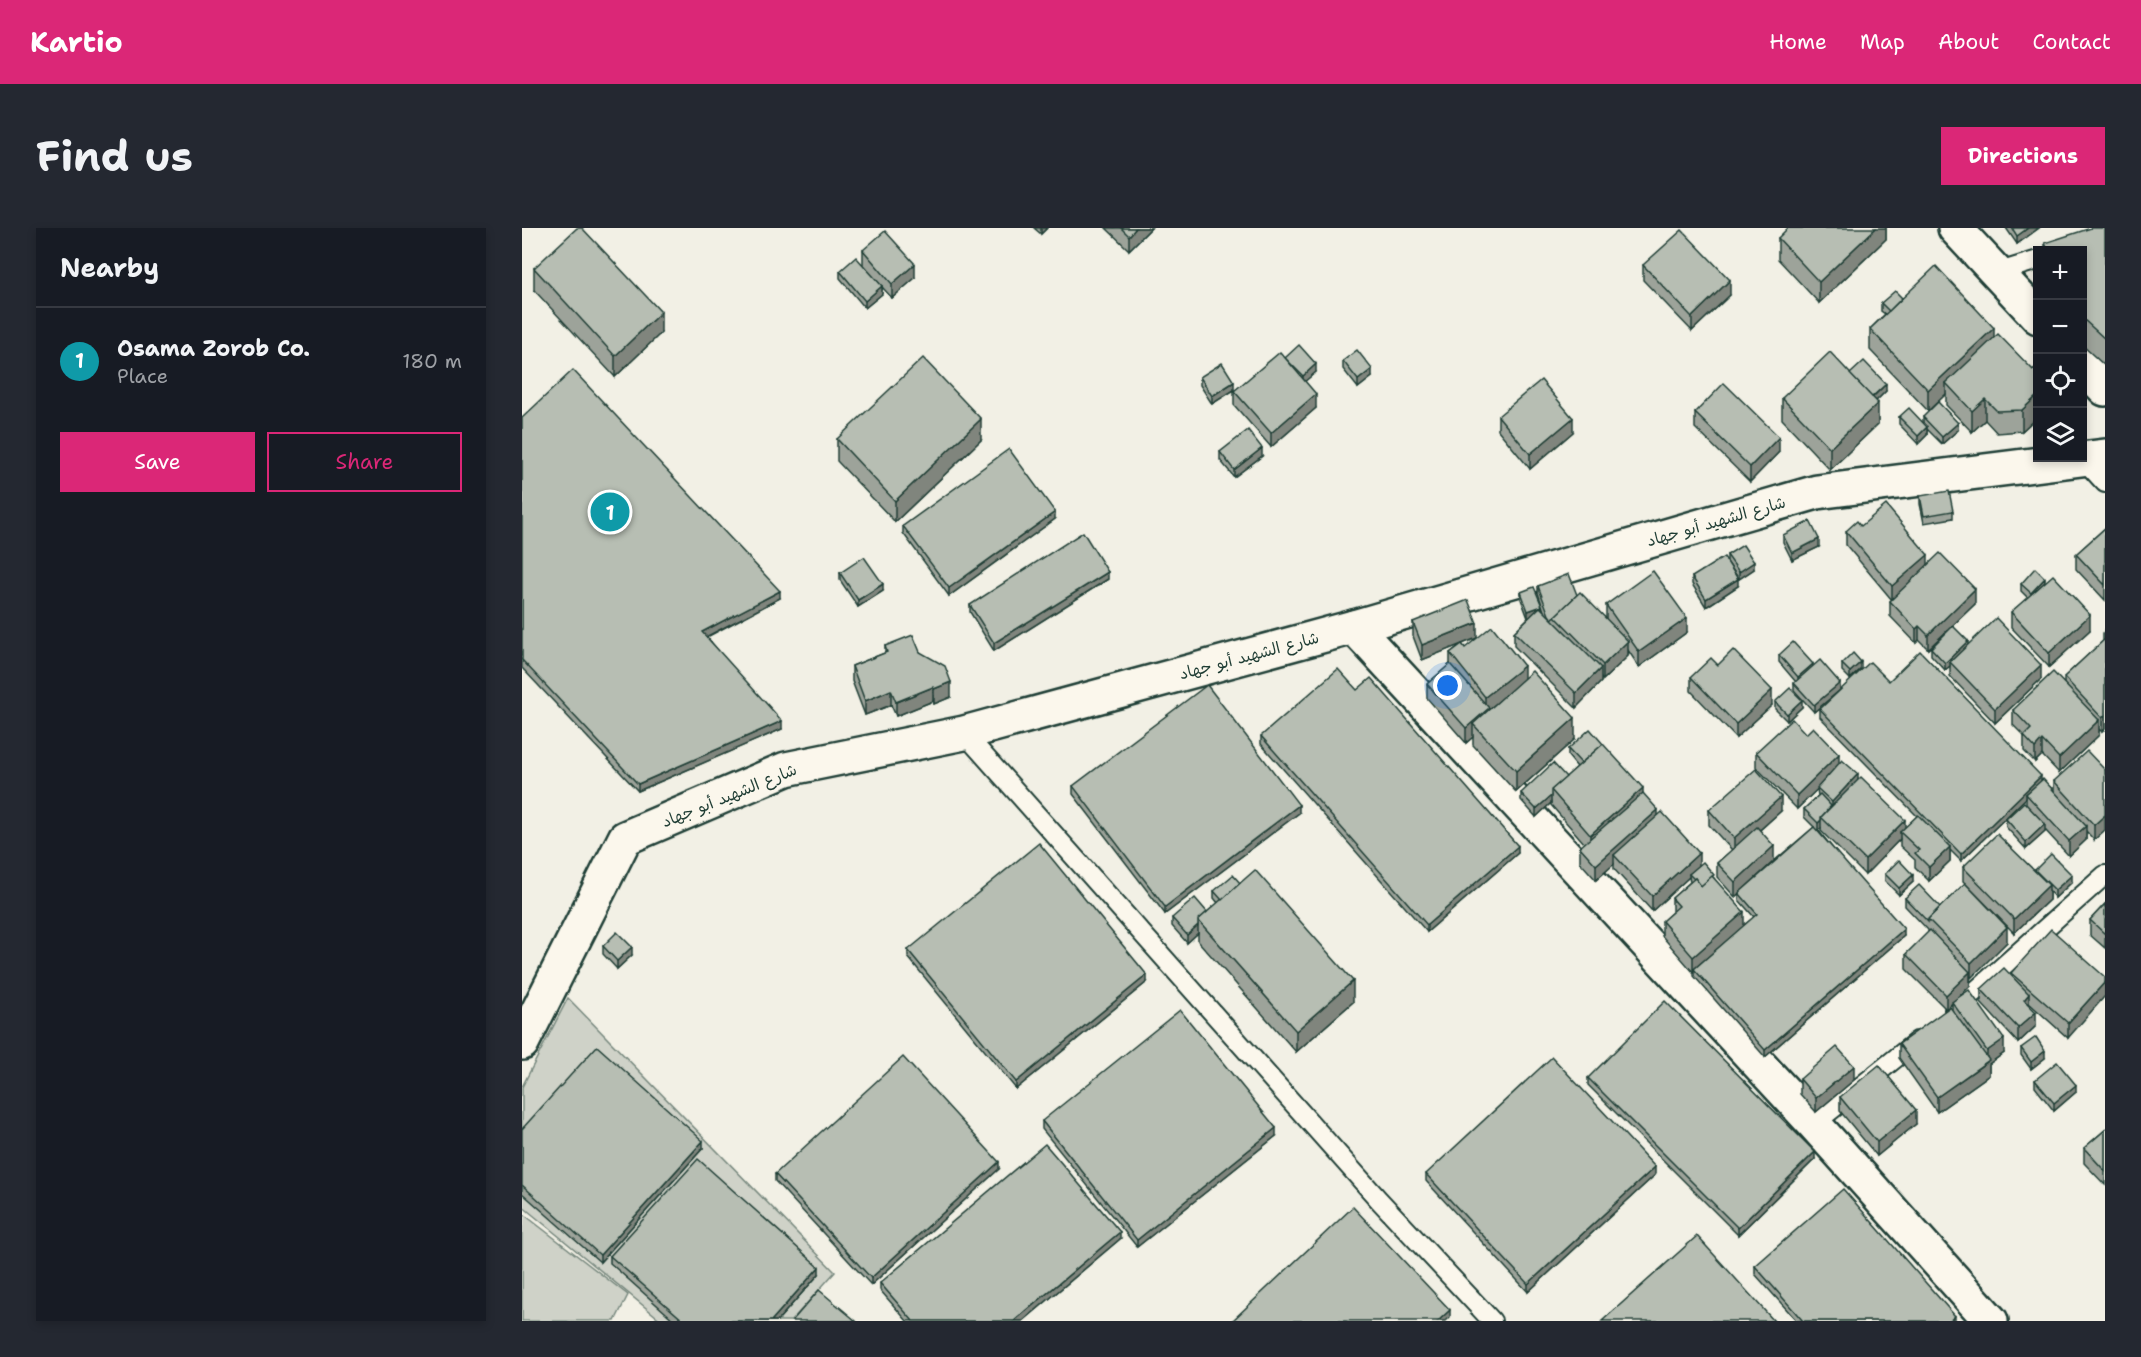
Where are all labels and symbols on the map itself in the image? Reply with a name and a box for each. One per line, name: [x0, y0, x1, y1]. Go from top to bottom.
pin: 1: [590, 490, 629, 534]
street label: شارع الشهيد أبو جهاد: [1644, 492, 1788, 552]
street label: شارع الشهيد أبو جهاد: [1177, 627, 1322, 685]
your location: [1433, 671, 1462, 700]
street label: شارع الشهيد أبو جهاد: [659, 759, 800, 833]

